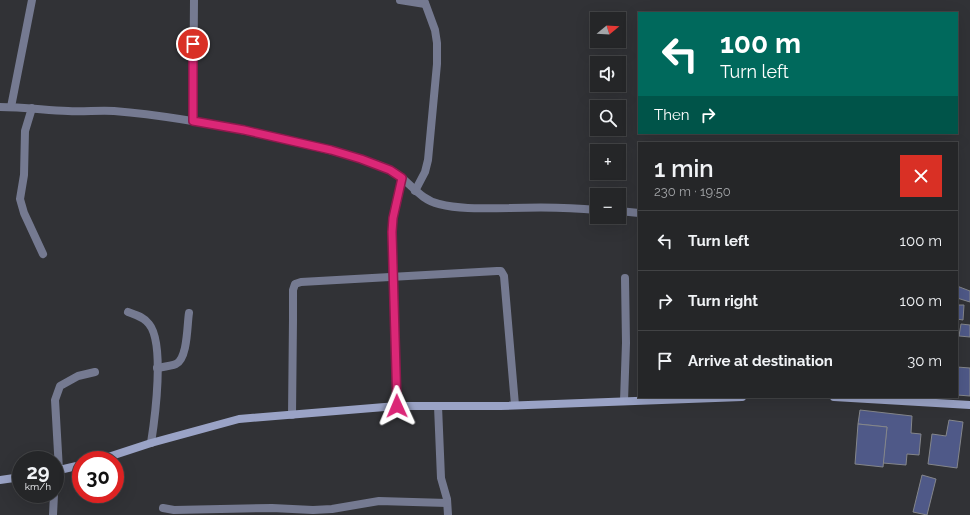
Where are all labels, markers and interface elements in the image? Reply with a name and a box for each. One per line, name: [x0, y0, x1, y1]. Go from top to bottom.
north arrow: [590, 12, 626, 48]
map controls: [590, 12, 626, 224]
pin: [176, 27, 210, 61]
text: 100 m: [720, 27, 801, 60]
icon: left: [654, 28, 706, 80]
icon: arrive: [182, 33, 204, 55]
button: sound: [590, 56, 626, 92]
text: Turn left: [720, 61, 789, 82]
button: search: [590, 100, 626, 136]
icon: right: [697, 104, 719, 126]
text: Then: [654, 106, 689, 124]
button: +: [590, 144, 626, 180]
text: 1 min: [654, 154, 714, 183]
button: close: [900, 155, 942, 197]
text: 230 m · 19:50: [654, 184, 731, 199]
button: −: [590, 188, 626, 224]
icon: left: [654, 230, 676, 252]
text: Turn left: [688, 232, 749, 250]
text: 100 m: [900, 232, 942, 250]
icon: right: [654, 290, 676, 312]
text: Turn right: [688, 292, 758, 310]
text: 100 m: [900, 292, 942, 310]
icon: arrive: [654, 350, 676, 372]
text: Arrive at destination: [688, 352, 833, 370]
text: 30 m: [907, 352, 942, 370]
position arrow: [376, 385, 418, 427]
speed limit sign: 30: [72, 451, 124, 503]
text: 29: [26, 460, 50, 484]
text: km/h: [25, 481, 51, 492]

